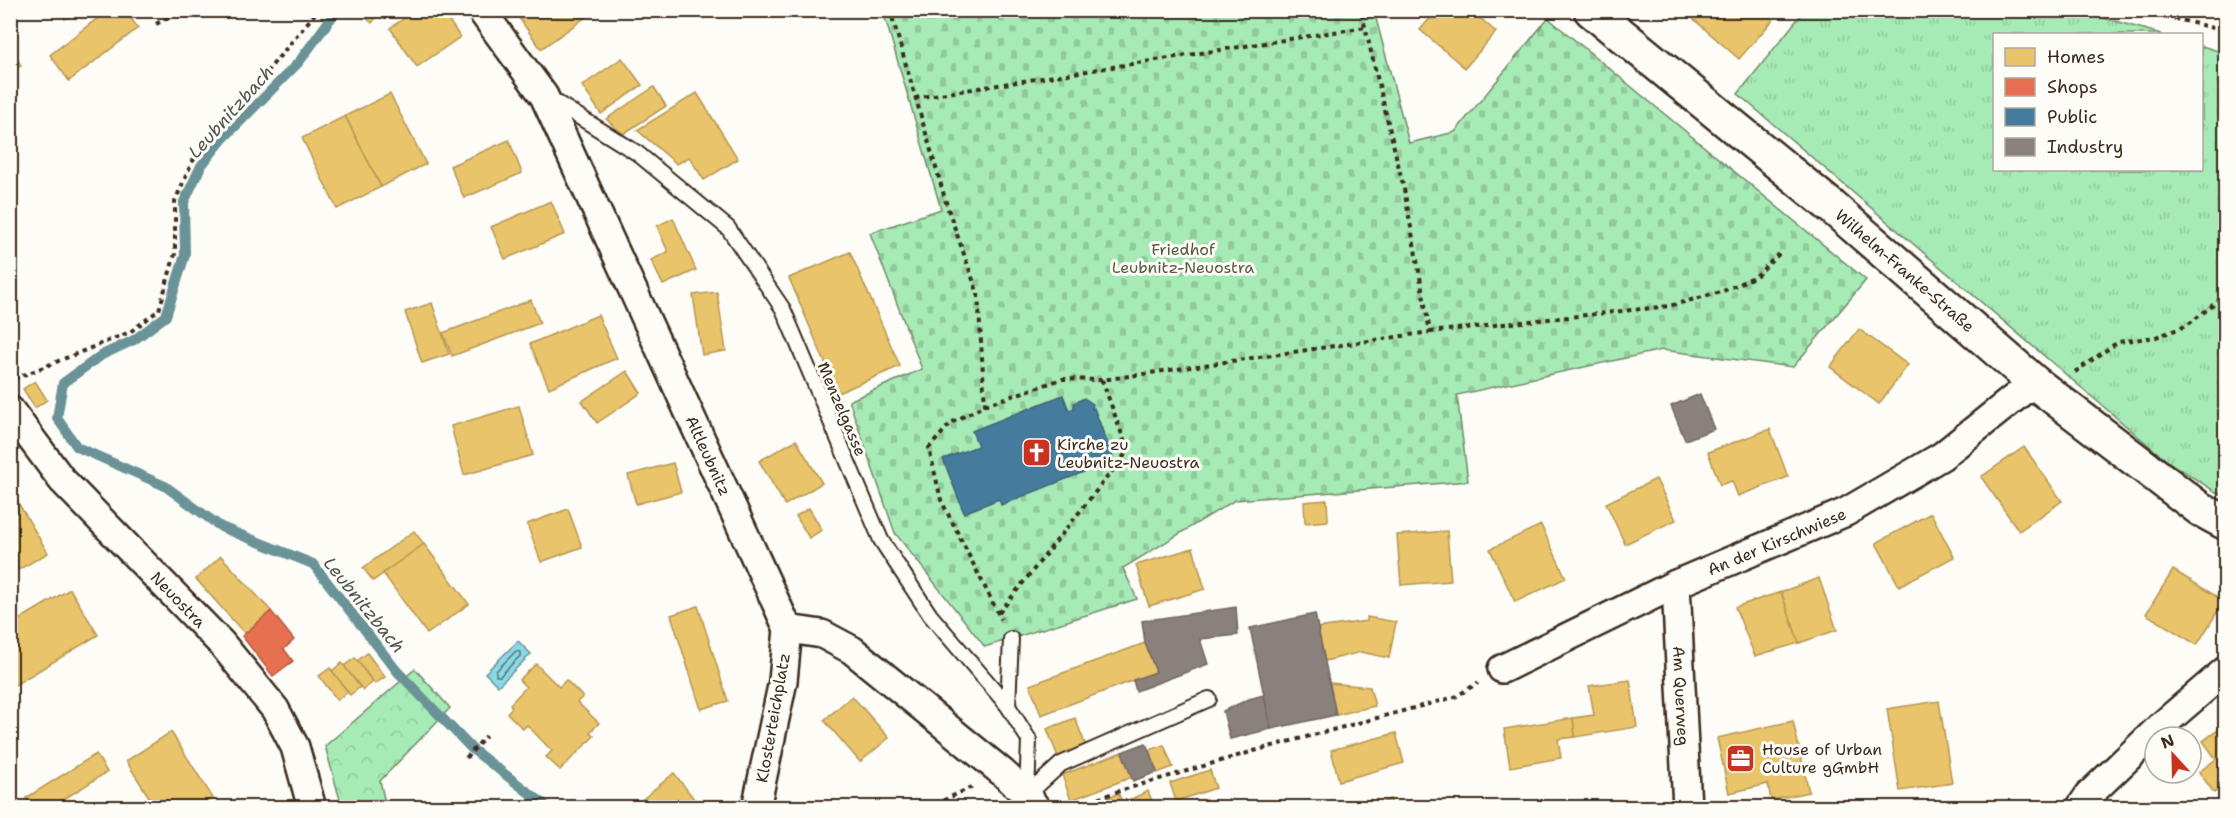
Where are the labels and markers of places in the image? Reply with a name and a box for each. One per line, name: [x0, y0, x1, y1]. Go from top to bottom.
place label: Kirche zu Leubnitz-Neuostra: [1057, 434, 1200, 473]
church icon: Kirche zu Leubnitz-Neuostra: [1020, 437, 1052, 469]
place label: House of Urban Culture gGmbH: [1762, 739, 1882, 778]
office icon: House of Urban Culture gGmbH: [1725, 742, 1757, 774]

